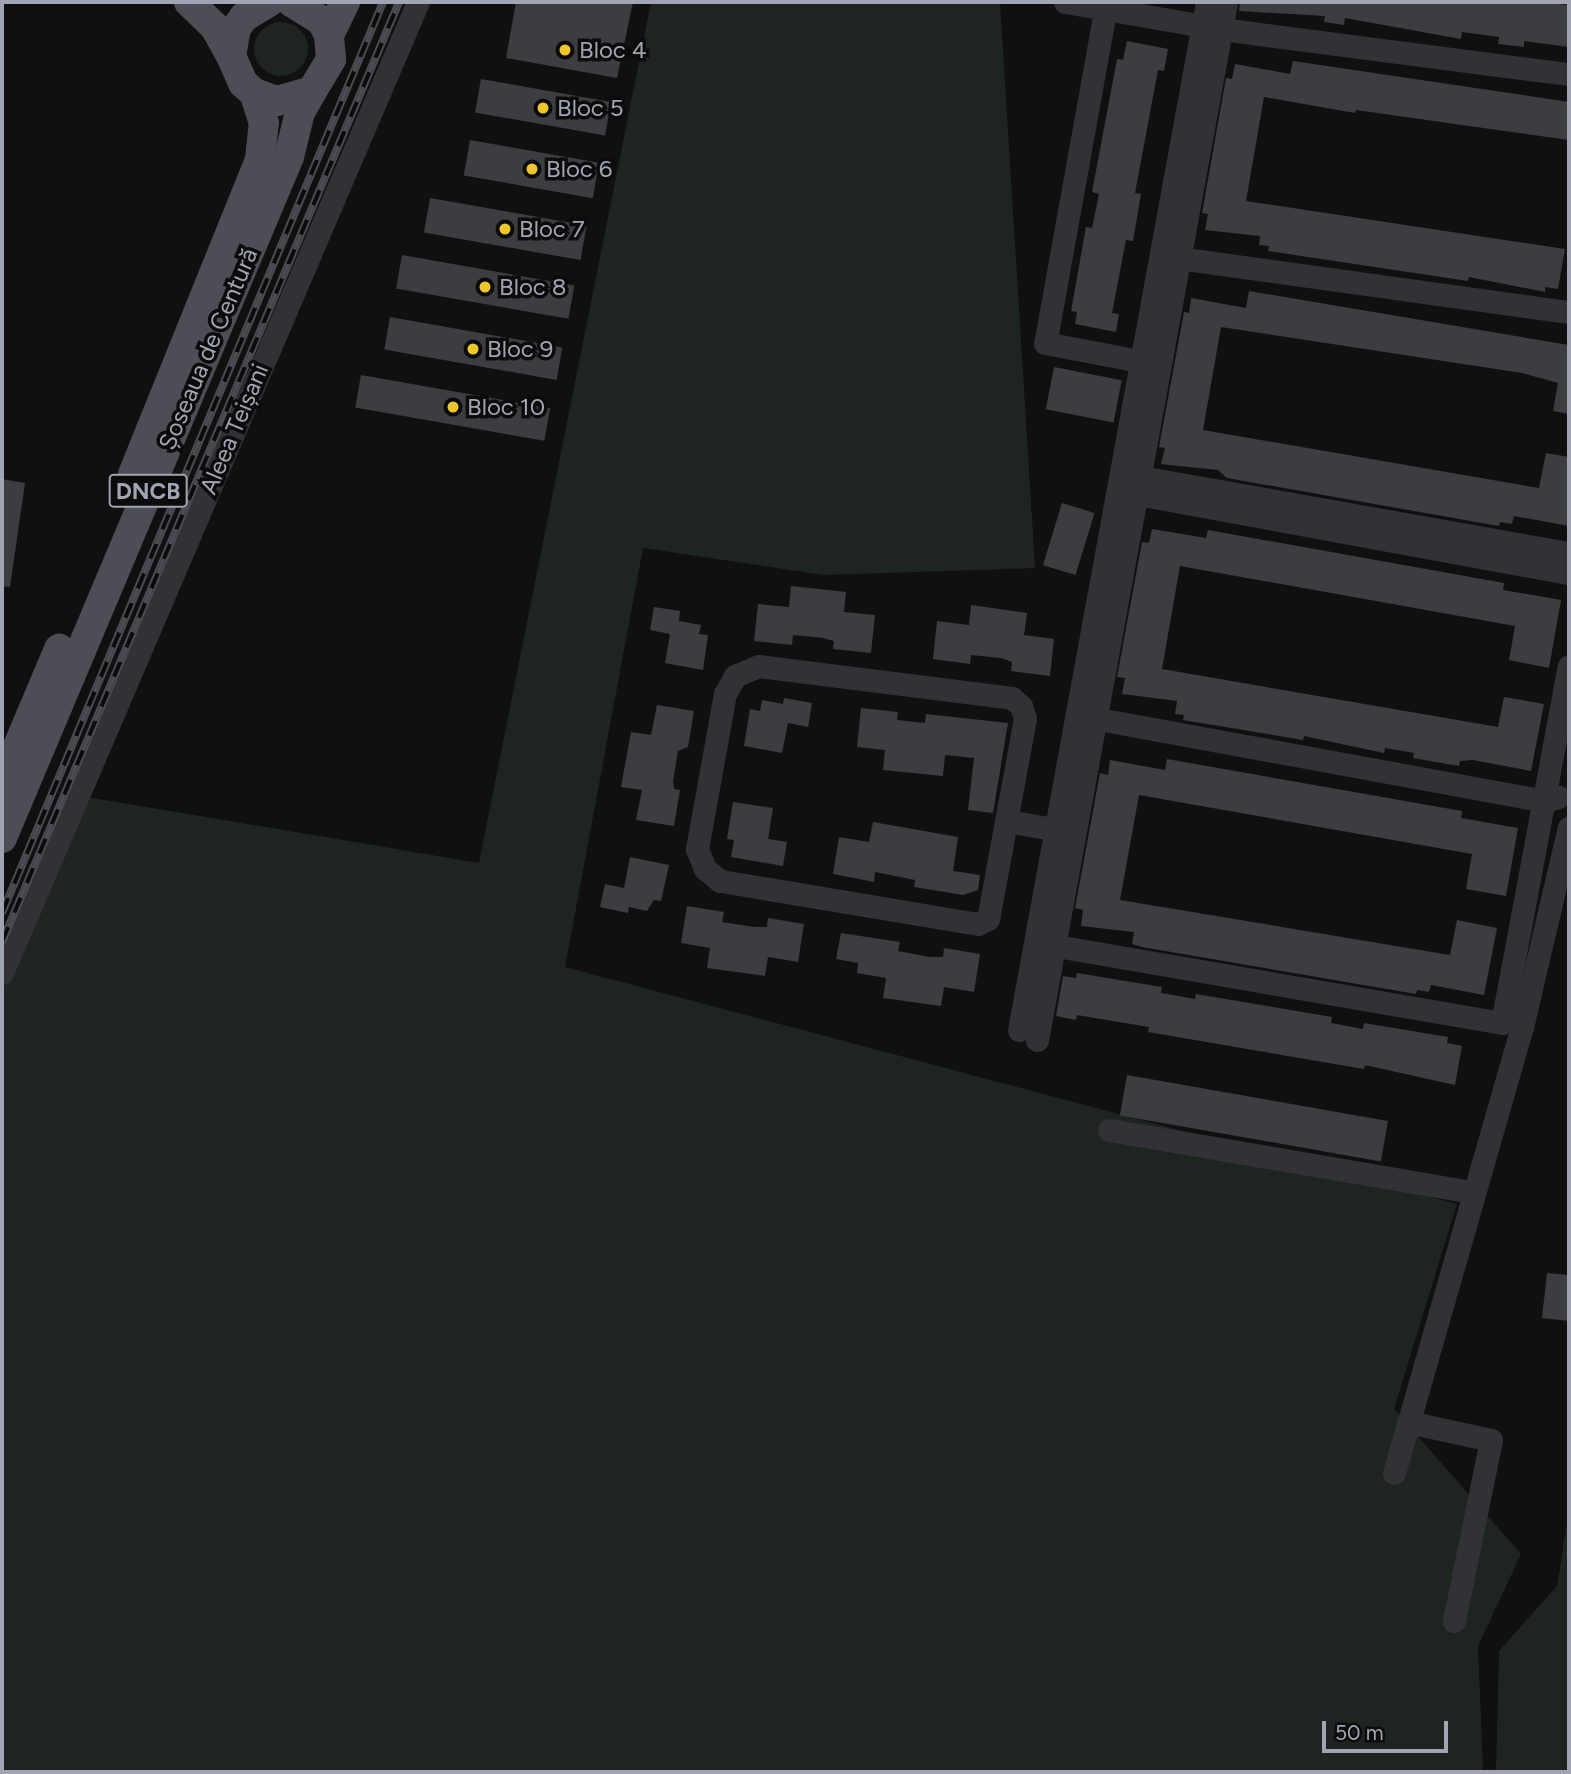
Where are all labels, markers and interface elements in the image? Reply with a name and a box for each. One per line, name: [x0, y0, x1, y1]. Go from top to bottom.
place label: Bloc 4: [579, 36, 647, 64]
marker: Bloc 4: [557, 42, 573, 58]
place label: Bloc 5: [557, 94, 624, 122]
marker: Bloc 5: [535, 100, 551, 116]
place label: Bloc 6: [546, 155, 612, 183]
marker: Bloc 6: [524, 161, 540, 177]
place label: Bloc 7: [519, 215, 585, 243]
marker: Bloc 7: [497, 221, 513, 237]
street label: Șoseaua de Centură: [152, 244, 264, 454]
place label: Bloc 8: [499, 273, 567, 301]
marker: Bloc 8: [477, 279, 493, 295]
place label: Bloc 9: [487, 335, 553, 363]
marker: Bloc 9: [465, 341, 481, 357]
street label: Aleea Teișani: [194, 359, 274, 499]
place label: Bloc 10: [467, 393, 545, 421]
marker: Bloc 10: [445, 399, 461, 415]
road number: DNCB: [108, 471, 188, 510]
scale bar: [1326, 1708, 1452, 1752]
text: 50 m: [1335, 1720, 1384, 1745]

